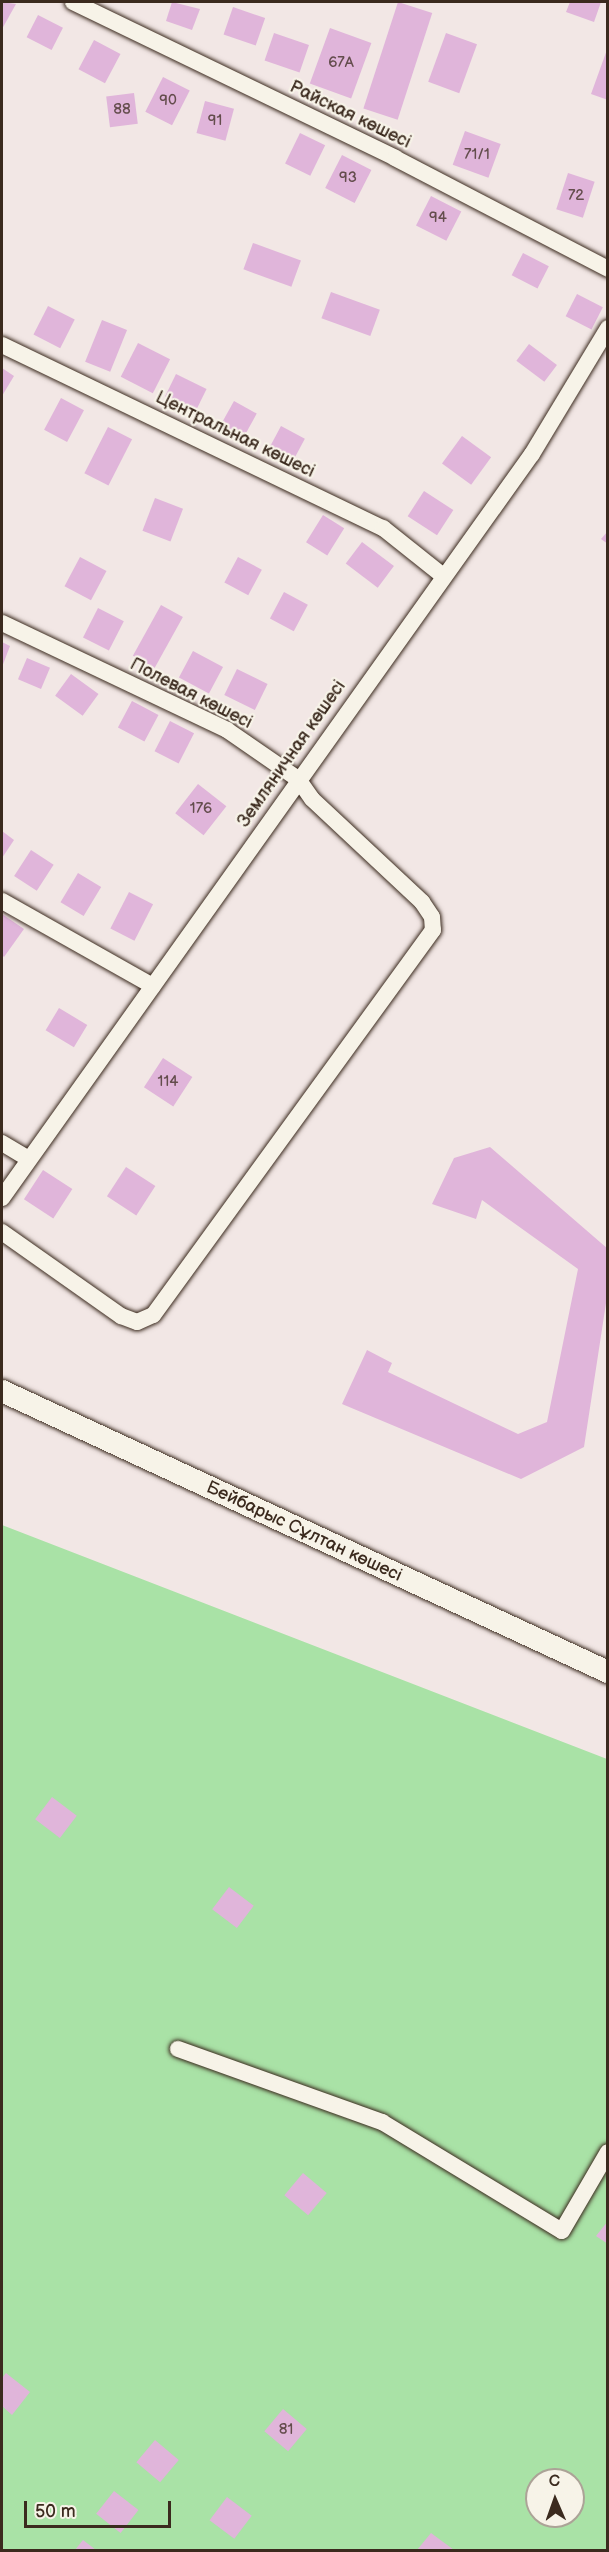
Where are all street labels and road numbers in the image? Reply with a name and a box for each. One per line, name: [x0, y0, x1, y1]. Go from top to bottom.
street label: Райская көшесі: [286, 76, 414, 154]
street label: Центральная көшесі: [152, 387, 318, 483]
street label: Полевая көшесі: [126, 654, 256, 734]
street label: Земляничная көшесі: [233, 676, 351, 832]
street label: Бейбарыс Сұлтан көшесі: [203, 1477, 405, 1587]

